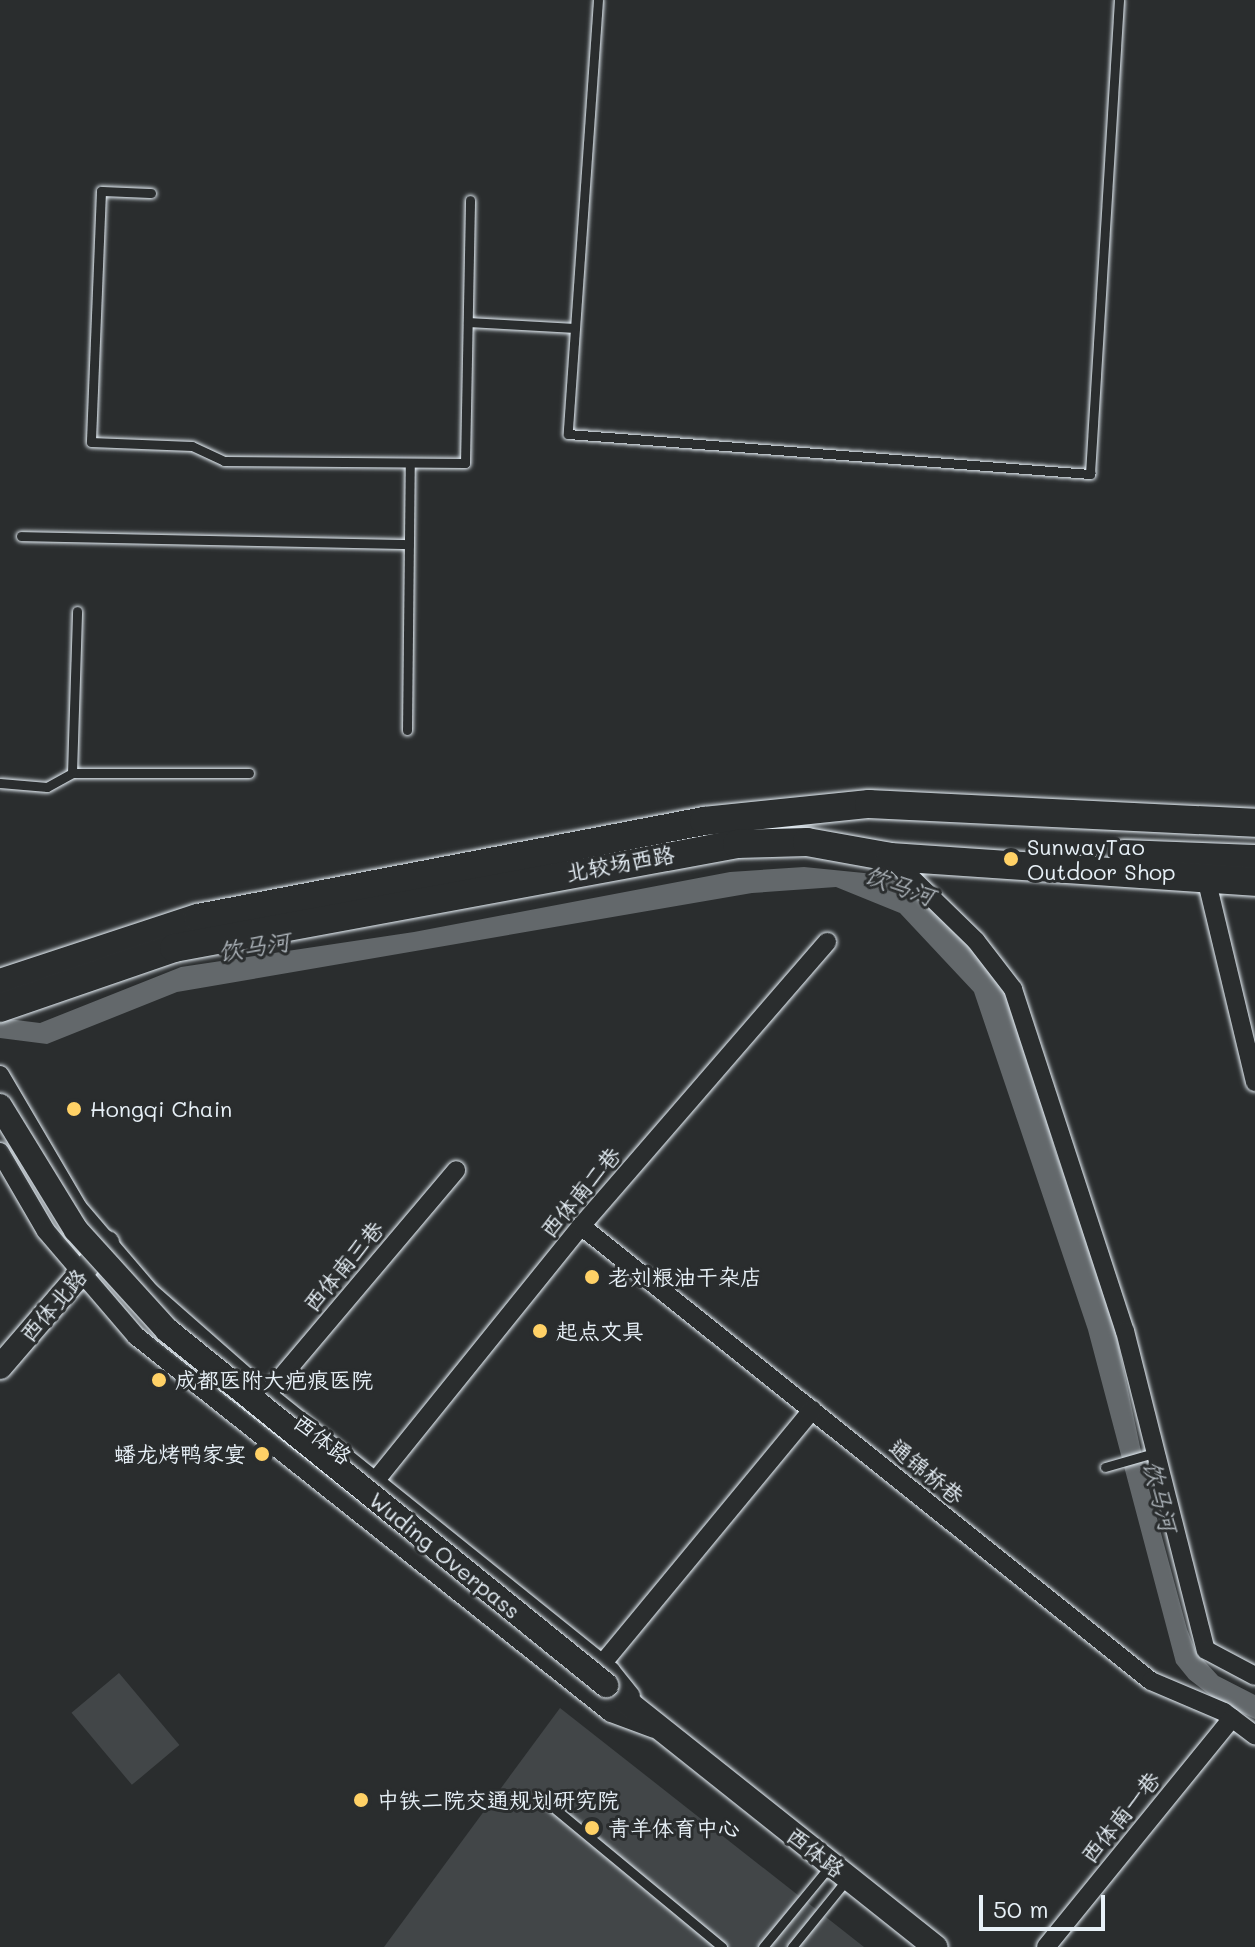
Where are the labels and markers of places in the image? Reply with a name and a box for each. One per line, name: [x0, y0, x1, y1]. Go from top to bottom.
place label: SunwayTao Outdoor Shop: [1027, 833, 1176, 884]
marker: SunwayTao Outdoor Shop: [1002, 850, 1020, 868]
place label: Hongqi Chain: [90, 1096, 232, 1122]
marker: Hongqi Chain: [65, 1100, 83, 1118]
place label: 老刘粮油干杂店: [608, 1264, 762, 1290]
marker: 老刘粮油干杂店: [583, 1268, 601, 1286]
place label: 起点文具: [556, 1318, 644, 1344]
marker: 起点文具: [531, 1322, 549, 1340]
place label: 成都医附大疤痕医院: [175, 1367, 373, 1393]
marker: 成都医附大疤痕医院: [150, 1371, 168, 1389]
place label: 蟠龙烤鸭家宴: [114, 1441, 246, 1467]
marker: 蟠龙烤鸭家宴: [253, 1445, 271, 1463]
place label: 中铁二院交通规划研究院: [377, 1787, 619, 1813]
marker: 中铁二院交通规划研究院: [352, 1791, 370, 1809]
place label: 青羊体育中心: [608, 1815, 740, 1841]
marker: 青羊体育中心: [583, 1819, 601, 1837]

